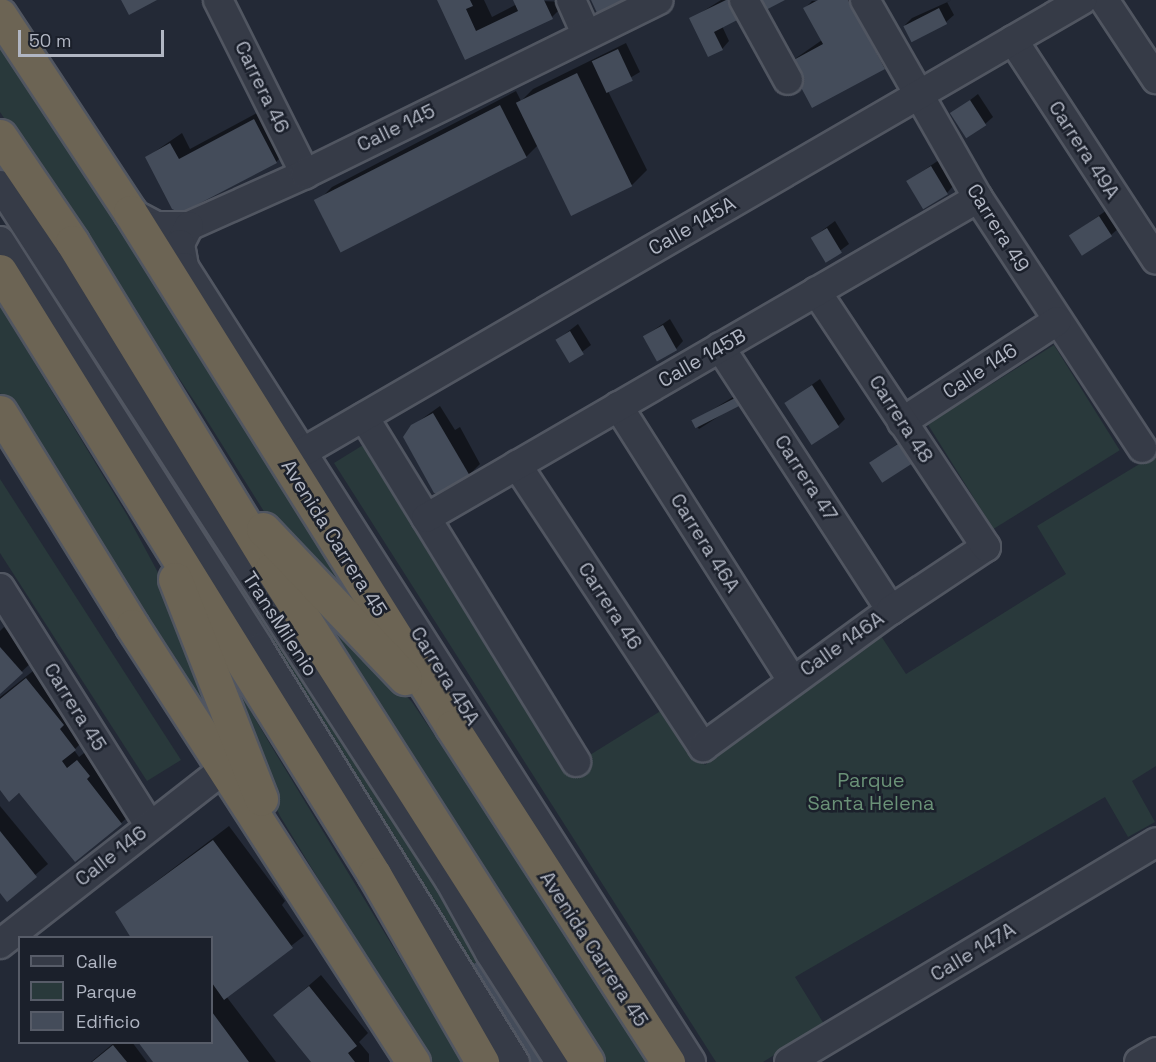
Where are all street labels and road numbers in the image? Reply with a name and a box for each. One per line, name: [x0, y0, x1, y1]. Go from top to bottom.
street label: Carrera 46: [229, 37, 295, 137]
street label: Carrera 49A: [1043, 96, 1125, 204]
street label: Calle 145: [353, 99, 439, 157]
street label: Carrera 49: [961, 179, 1035, 277]
street label: Calle 145A: [644, 191, 740, 261]
street label: Calle 145B: [654, 323, 750, 393]
street label: Calle 146: [938, 338, 1022, 404]
street label: Carrera 48: [864, 371, 938, 467]
street label: Carrera 47: [769, 430, 843, 526]
street label: Avenida Carrera 45: [276, 455, 392, 621]
street label: Carrera 46A: [665, 489, 745, 597]
street label: Carrera 46: [573, 558, 647, 654]
street label: TransMilenio: [237, 567, 323, 681]
street label: Calle 146A: [795, 606, 889, 682]
street label: Carrera 45A: [405, 622, 485, 730]
street label: Carrera 45: [39, 659, 111, 755]
street label: Calle 146: [70, 821, 152, 891]
street label: Avenida Carrera 45: [535, 867, 653, 1031]
street label: Calle 147A: [926, 917, 1020, 987]

